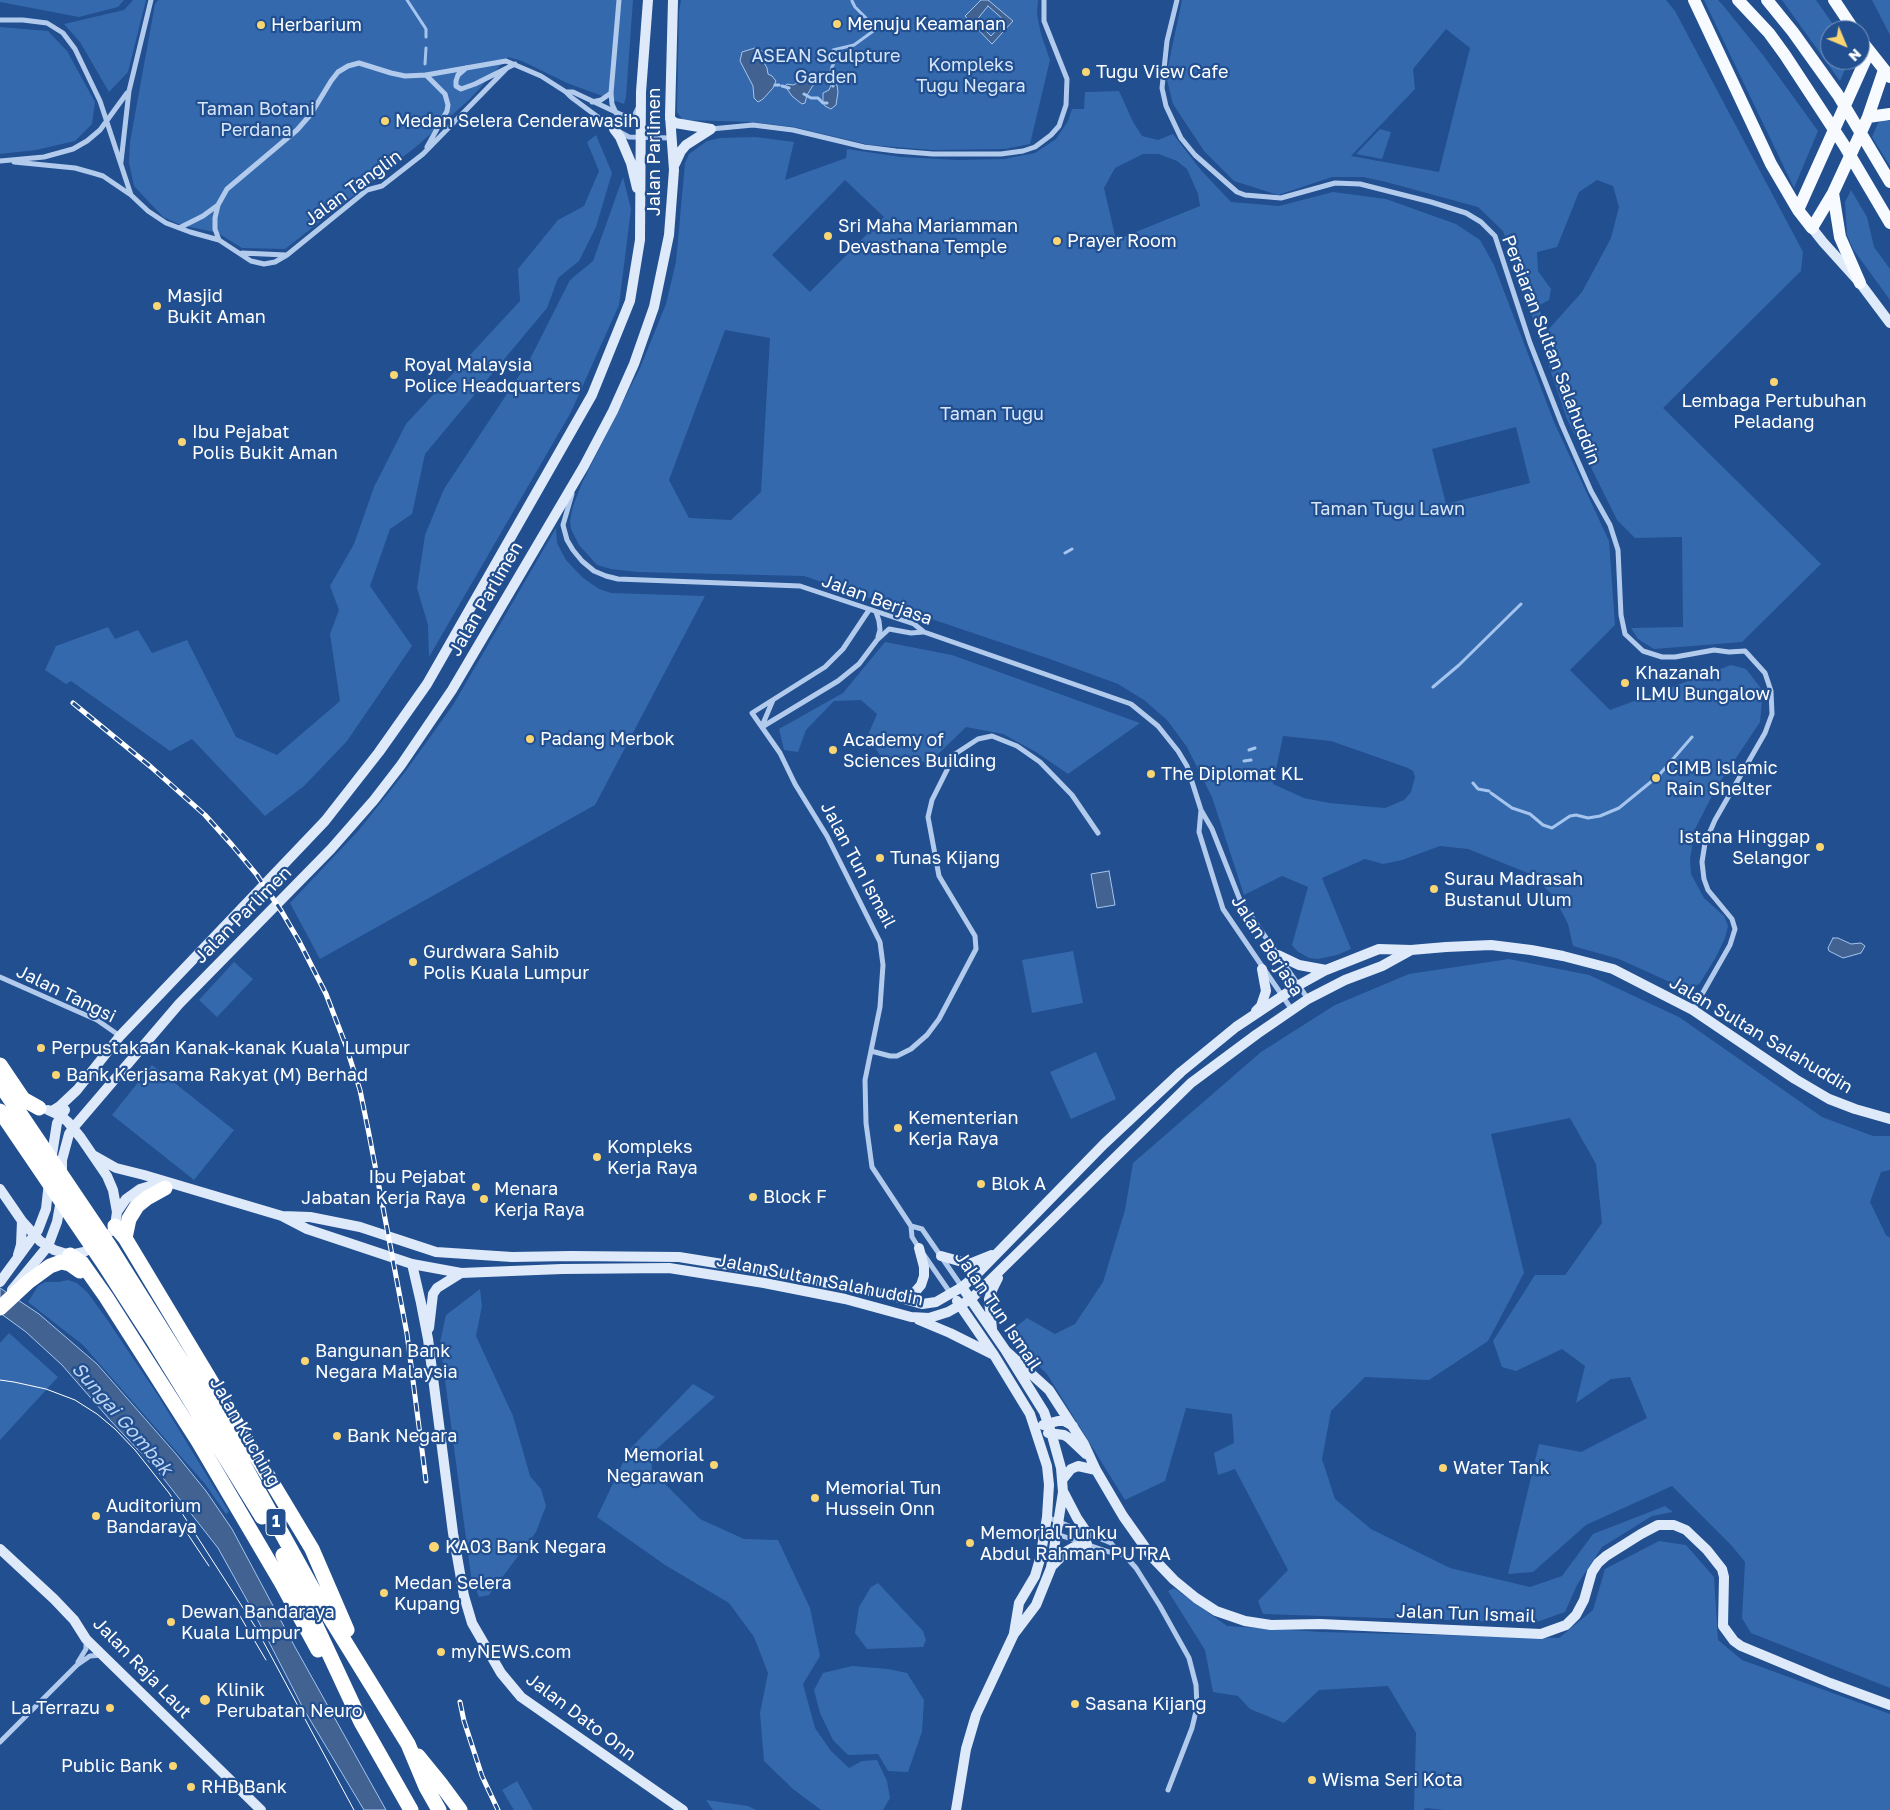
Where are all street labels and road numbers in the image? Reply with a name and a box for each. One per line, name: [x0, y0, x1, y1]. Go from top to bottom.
street label: Jalan Parlimen: [643, 88, 665, 216]
street label: Jalan Tanglin: [300, 145, 406, 231]
street label: Persiaran Sultan Salahuddin: [1497, 232, 1605, 468]
street label: Jalan Parlimen: [445, 538, 527, 660]
street label: Jalan Berjasa: [819, 570, 935, 630]
street label: Jalan Tun Ismail: [816, 798, 900, 932]
street label: Jalan Parlimen: [190, 862, 296, 968]
street label: Jalan Berjasa: [1226, 892, 1308, 1000]
street label: Jalan Tangsi: [13, 961, 119, 1027]
street label: Jalan Sultan Salahuddin: [1665, 972, 1857, 1098]
street label: Jalan Tun Ismail: [950, 1247, 1046, 1375]
street label: Jalan Sultan Salahuddin: [715, 1249, 925, 1311]
street label: Jalan Kuching: [205, 1374, 285, 1490]
road number: 1: [266, 1508, 286, 1535]
street label: Jalan Tun Ismail: [1396, 1601, 1536, 1627]
street label: Jalan Raja Laut: [88, 1613, 196, 1723]
street label: Jalan Dato Onn: [522, 1669, 640, 1765]

